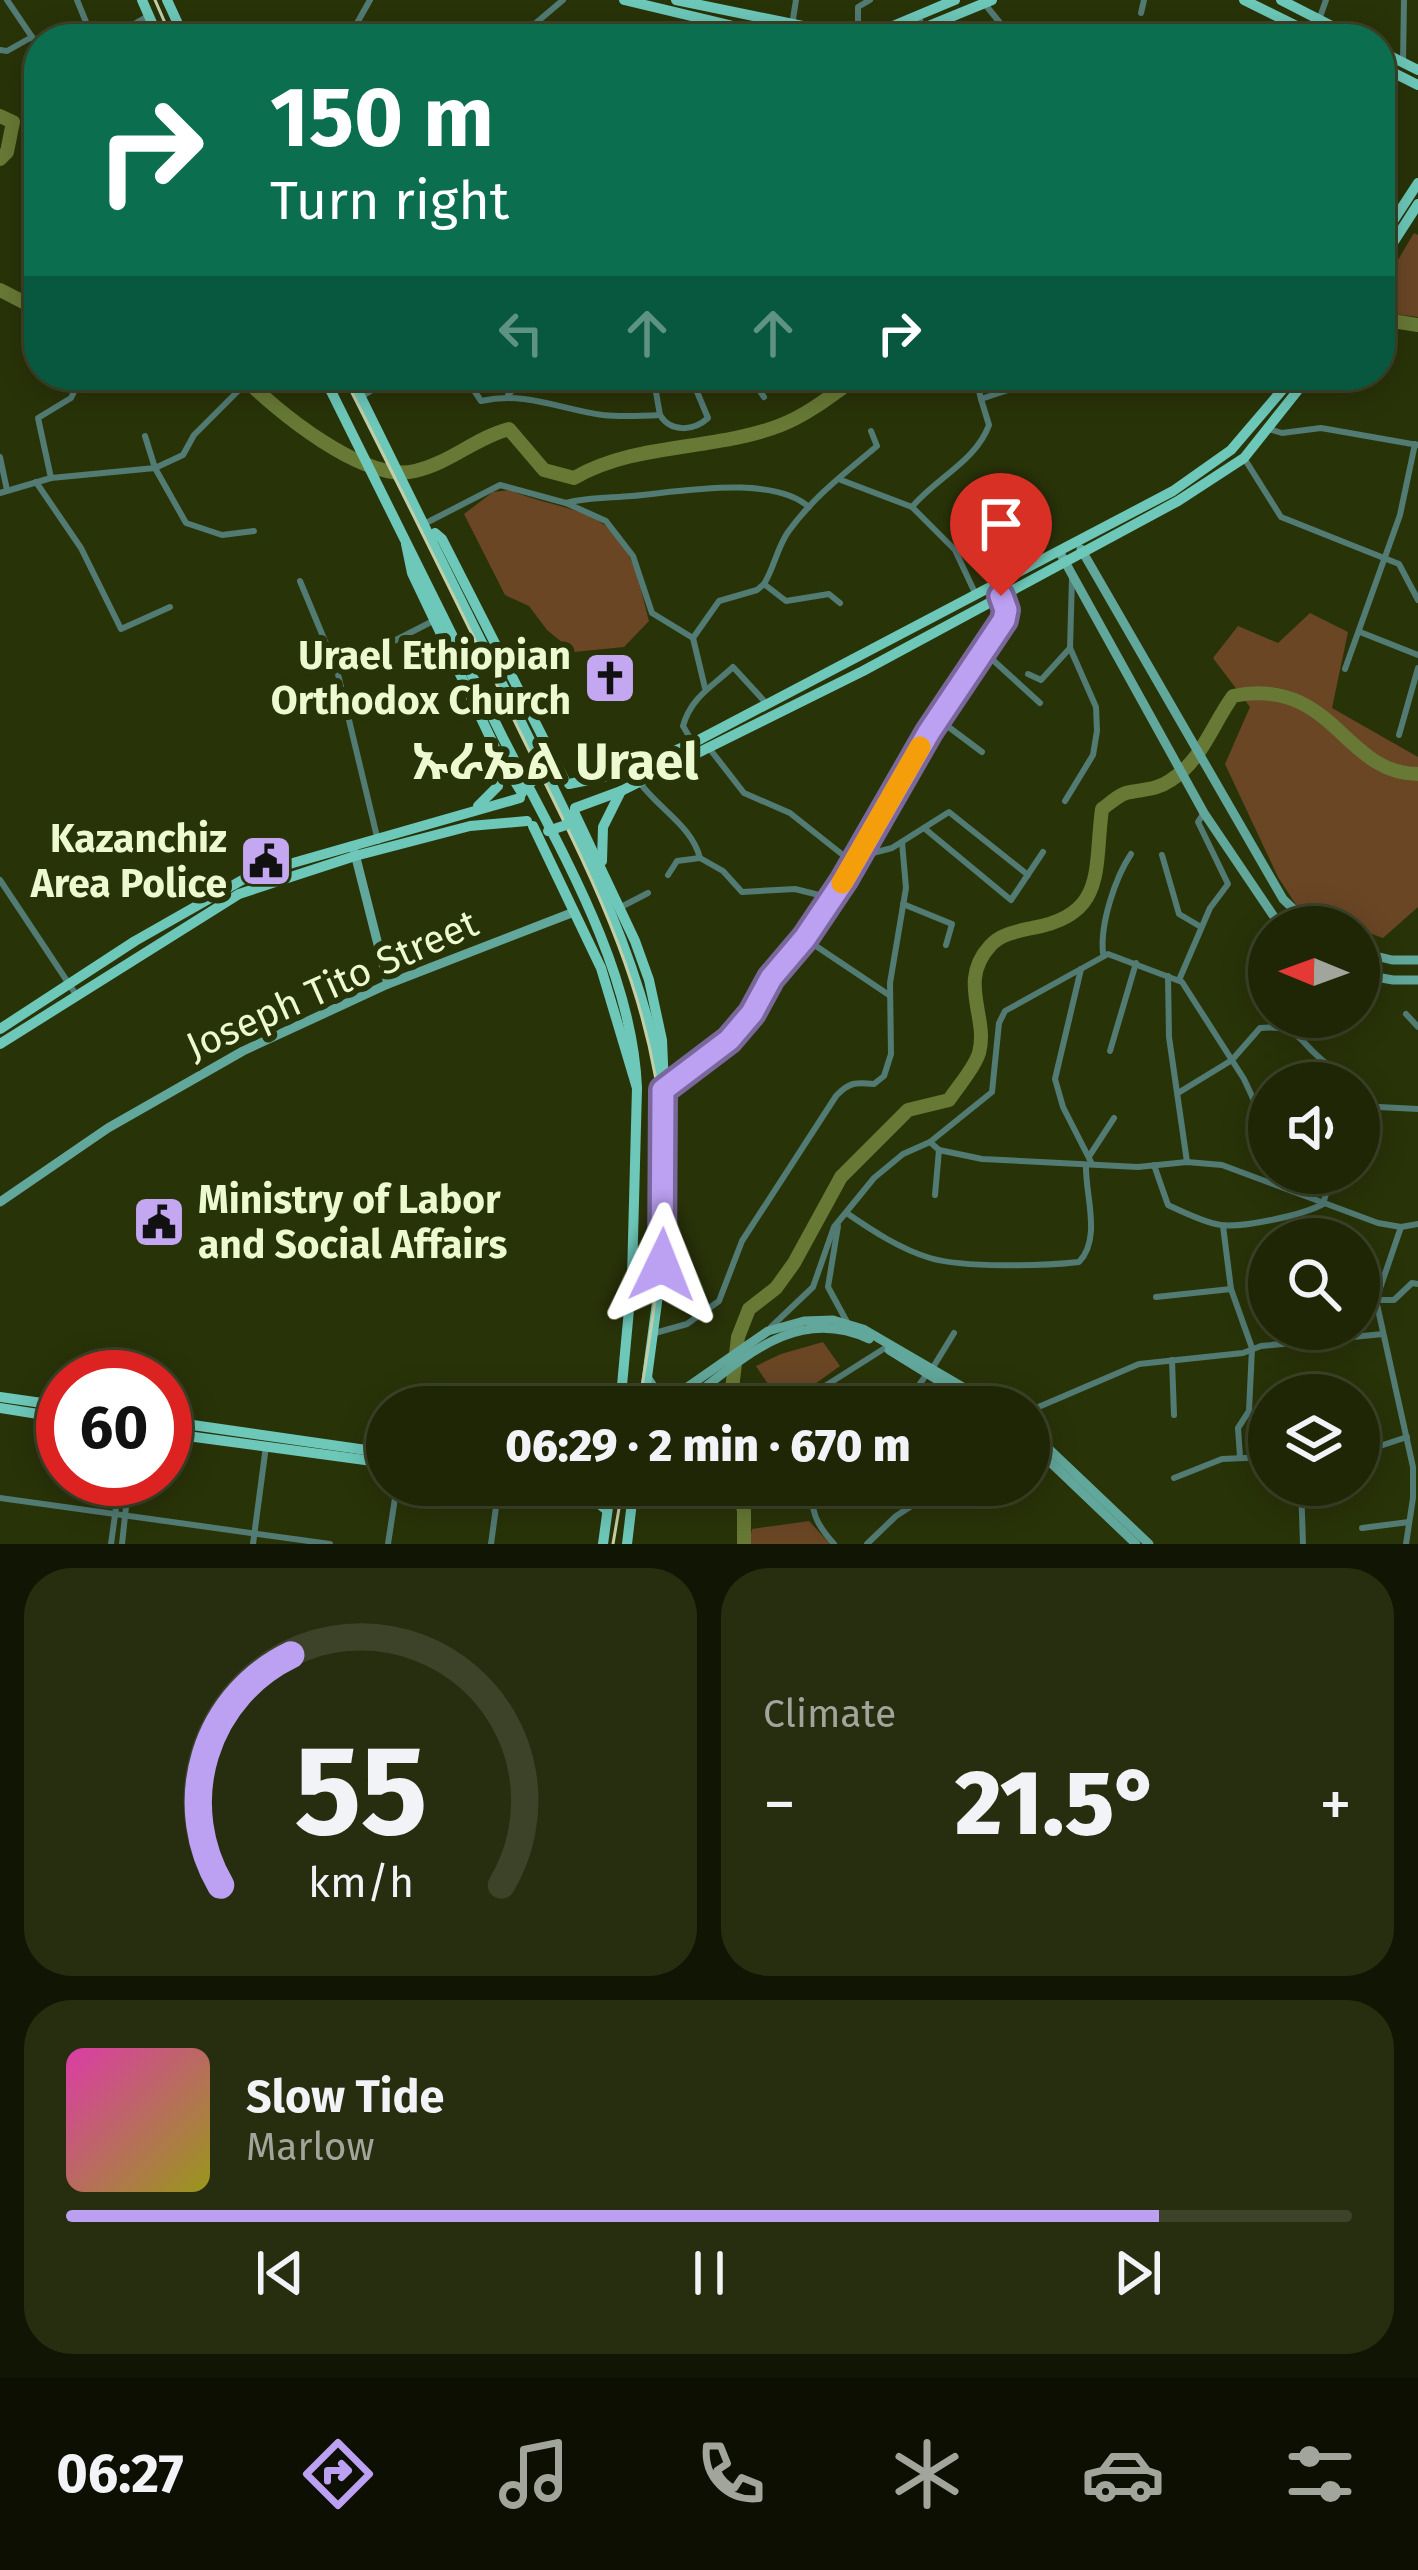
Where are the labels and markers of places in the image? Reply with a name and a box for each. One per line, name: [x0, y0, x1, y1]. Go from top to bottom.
pin: [950, 473, 1052, 596]
place label: Urael Ethiopian Orthodox Church: [271, 633, 571, 724]
church icon: Urael Ethiopian Orthodox Church: [582, 650, 638, 706]
place label: Kazanchiz Area Police: [30, 816, 227, 907]
public building icon: Kazanchiz Area Police: [238, 833, 294, 889]
place label: Ministry of Labor and Social Affairs: [198, 1177, 507, 1268]
public building icon: Ministry of Labor and Social Affairs: [131, 1194, 187, 1250]

